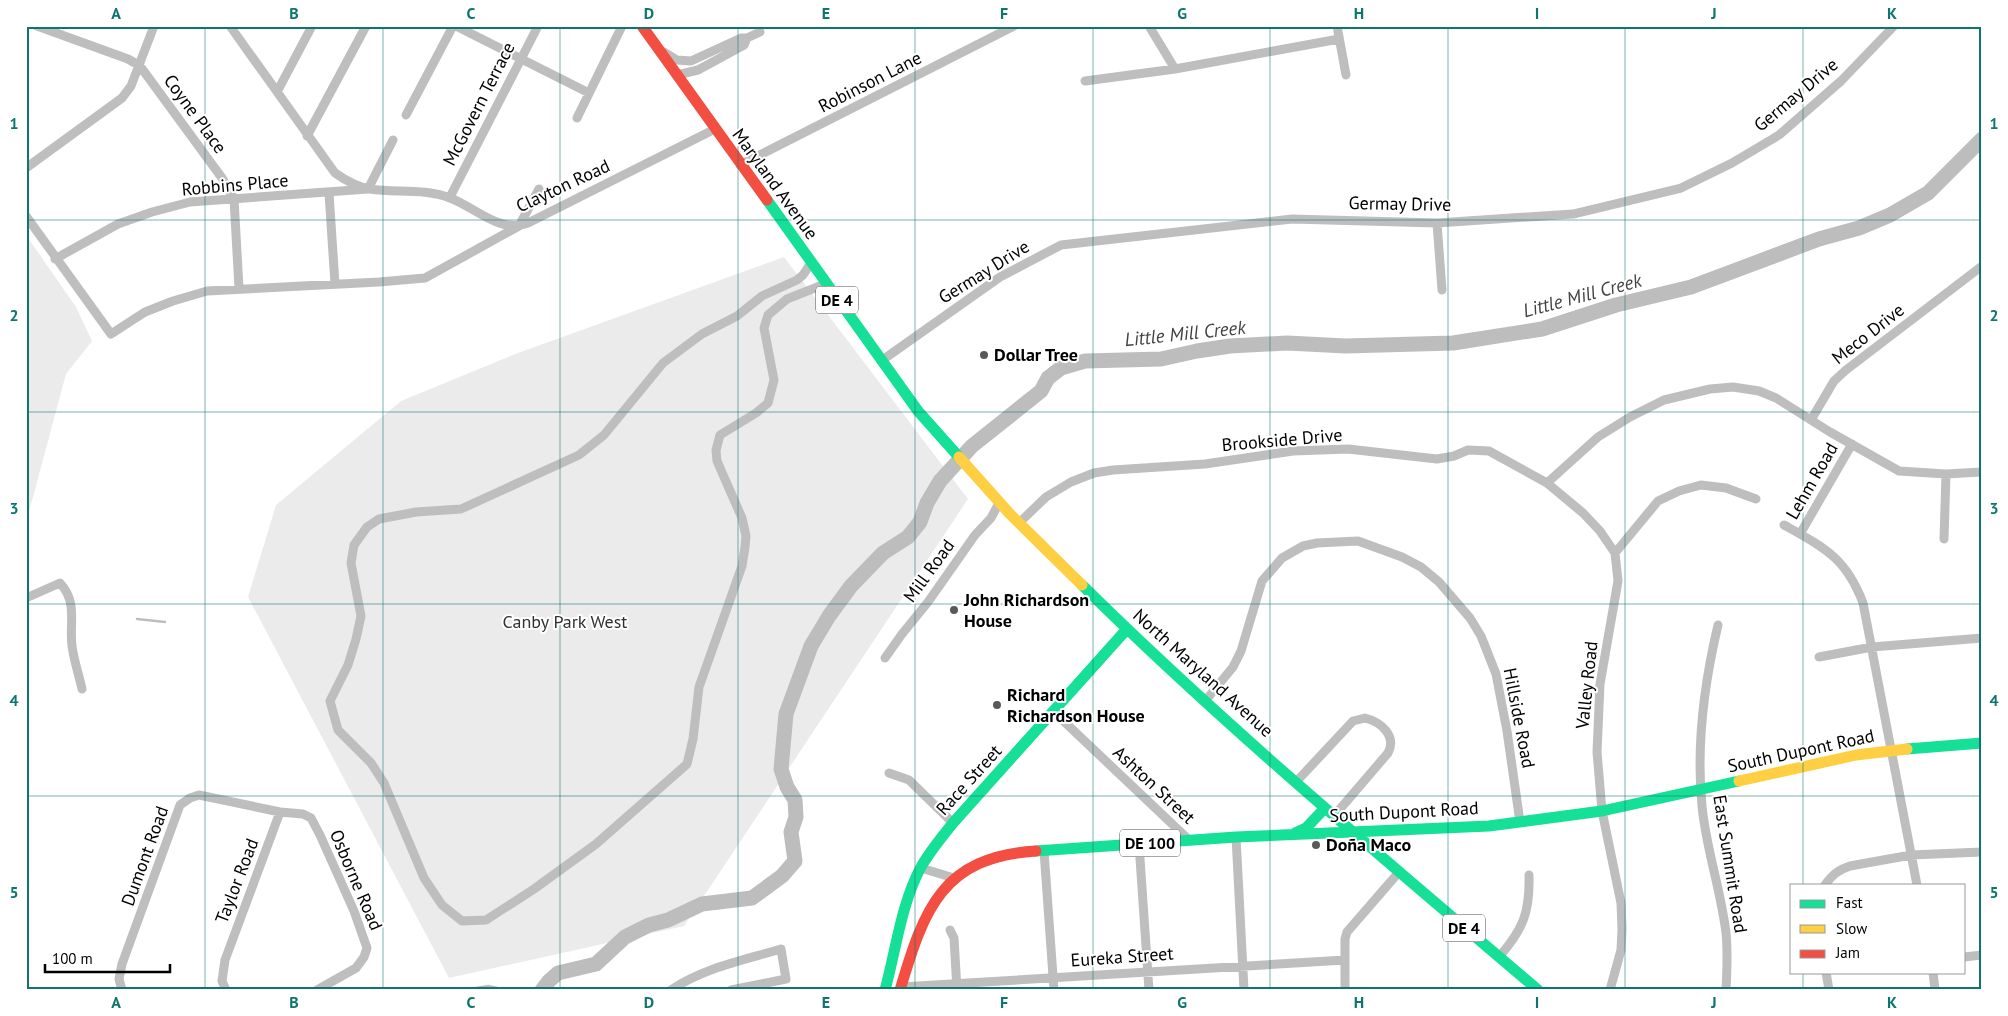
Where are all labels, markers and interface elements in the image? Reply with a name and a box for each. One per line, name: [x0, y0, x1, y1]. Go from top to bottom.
text: A: [111, 3, 121, 23]
text: B: [289, 3, 299, 23]
text: C: [467, 3, 476, 23]
text: D: [644, 3, 654, 23]
text: E: [822, 3, 830, 23]
text: F: [1000, 3, 1008, 23]
text: G: [1177, 3, 1187, 23]
text: H: [1354, 3, 1364, 23]
text: I: [1535, 3, 1539, 23]
text: J: [1710, 3, 1717, 23]
text: K: [1887, 3, 1897, 23]
street label: McGovern Terrace: [438, 38, 520, 169]
street label: Robinson Lane: [814, 46, 925, 117]
street label: Germay Drive: [1749, 53, 1842, 136]
street label: Coyne Place: [159, 70, 232, 158]
text: 1: [9, 113, 19, 133]
text: 1: [1989, 113, 1999, 133]
street label: Maryland Avenue: [727, 124, 823, 244]
street label: Clayton Road: [512, 154, 613, 217]
street label: Robbins Place: [181, 168, 289, 201]
street label: Germay Drive: [1348, 191, 1452, 216]
street label: Germay Drive: [934, 235, 1033, 309]
water label: Little Mill Creek: [1520, 267, 1645, 322]
road number: DE 4: [816, 286, 858, 314]
street label: Meco Drive: [1827, 298, 1909, 369]
text: 2: [9, 305, 19, 325]
text: 2: [1989, 305, 1999, 325]
water label: Little Mill Creek: [1123, 315, 1248, 351]
place label: Dollar Tree: [994, 343, 1078, 366]
marker: Dollar Tree: [978, 349, 990, 361]
street label: Brookside Drive: [1221, 423, 1343, 456]
street label: Lehm Road: [1780, 438, 1843, 523]
text: 3: [9, 498, 19, 518]
text: 3: [1989, 498, 1999, 518]
street label: Mill Road: [898, 535, 959, 607]
place label: John Richardson House: [963, 588, 1089, 632]
marker: John Richardson House: [948, 604, 960, 616]
street label: North Maryland Avenue: [1128, 604, 1278, 742]
park label: Canby Park West: [503, 610, 627, 633]
street label: Valley Road: [1570, 640, 1603, 731]
street label: Hillside Road: [1499, 666, 1540, 770]
place label: Richard Richardson House: [1007, 683, 1145, 727]
text: 4: [9, 690, 19, 710]
text: 4: [1989, 690, 1999, 710]
marker: Richard Richardson House: [991, 699, 1003, 711]
street label: South Dupont Road: [1725, 724, 1876, 777]
street label: Race Street: [931, 740, 1006, 820]
street label: Ashton Street: [1108, 741, 1200, 829]
street label: East Summit Road: [1708, 793, 1753, 935]
street label: South Dupont Road: [1329, 796, 1479, 827]
street label: Dumont Road: [116, 803, 173, 909]
street label: Osborne Road: [325, 826, 388, 934]
road number: DE 100: [1120, 830, 1180, 856]
place label: Doña Maco: [1326, 833, 1411, 856]
street label: Taylor Road: [210, 835, 263, 927]
marker: Doña Maco: [1310, 839, 1322, 851]
text: 5: [9, 882, 19, 902]
text: 5: [1989, 882, 1999, 902]
legend: [1790, 884, 1966, 974]
text: Fast: [1836, 893, 1863, 912]
road number: DE 4: [1443, 914, 1485, 941]
text: Slow: [1836, 919, 1867, 938]
scale bar: [45, 941, 170, 973]
street label: Eureka Street: [1070, 941, 1174, 972]
text: Jam: [1835, 943, 1860, 962]
text: 100 m: [52, 949, 93, 968]
text: A: [111, 992, 121, 1012]
text: B: [289, 992, 299, 1012]
text: C: [467, 992, 476, 1012]
text: D: [644, 992, 654, 1012]
text: E: [822, 992, 830, 1012]
text: F: [1000, 992, 1008, 1012]
text: G: [1177, 992, 1187, 1012]
text: H: [1354, 992, 1364, 1012]
text: I: [1535, 992, 1539, 1012]
text: J: [1710, 992, 1717, 1012]
text: K: [1887, 992, 1897, 1012]

